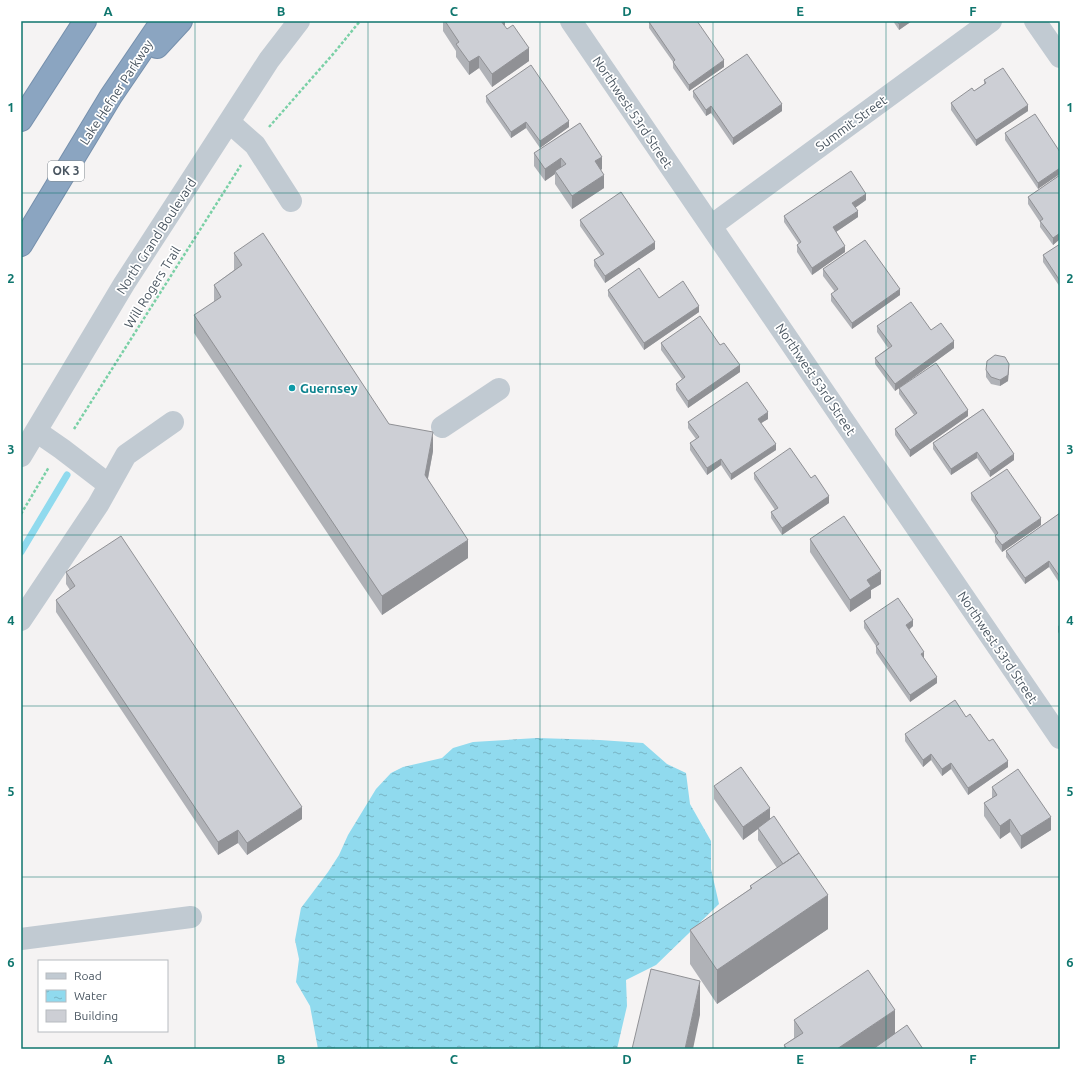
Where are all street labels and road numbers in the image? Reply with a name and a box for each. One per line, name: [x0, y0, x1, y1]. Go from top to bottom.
street label: Lake Hefner Parkway: [77, 37, 155, 147]
street label: Northwest 53rd Street: [590, 53, 676, 171]
street label: Summit Street: [813, 93, 889, 153]
road number: OK 3: [48, 161, 84, 181]
street label: North Grand Boulevard: [113, 176, 199, 296]
street label: Will Rogers Trail: [121, 243, 183, 331]
street label: Northwest 53rd Street: [773, 320, 859, 438]
street label: Northwest 53rd Street: [955, 588, 1041, 706]

